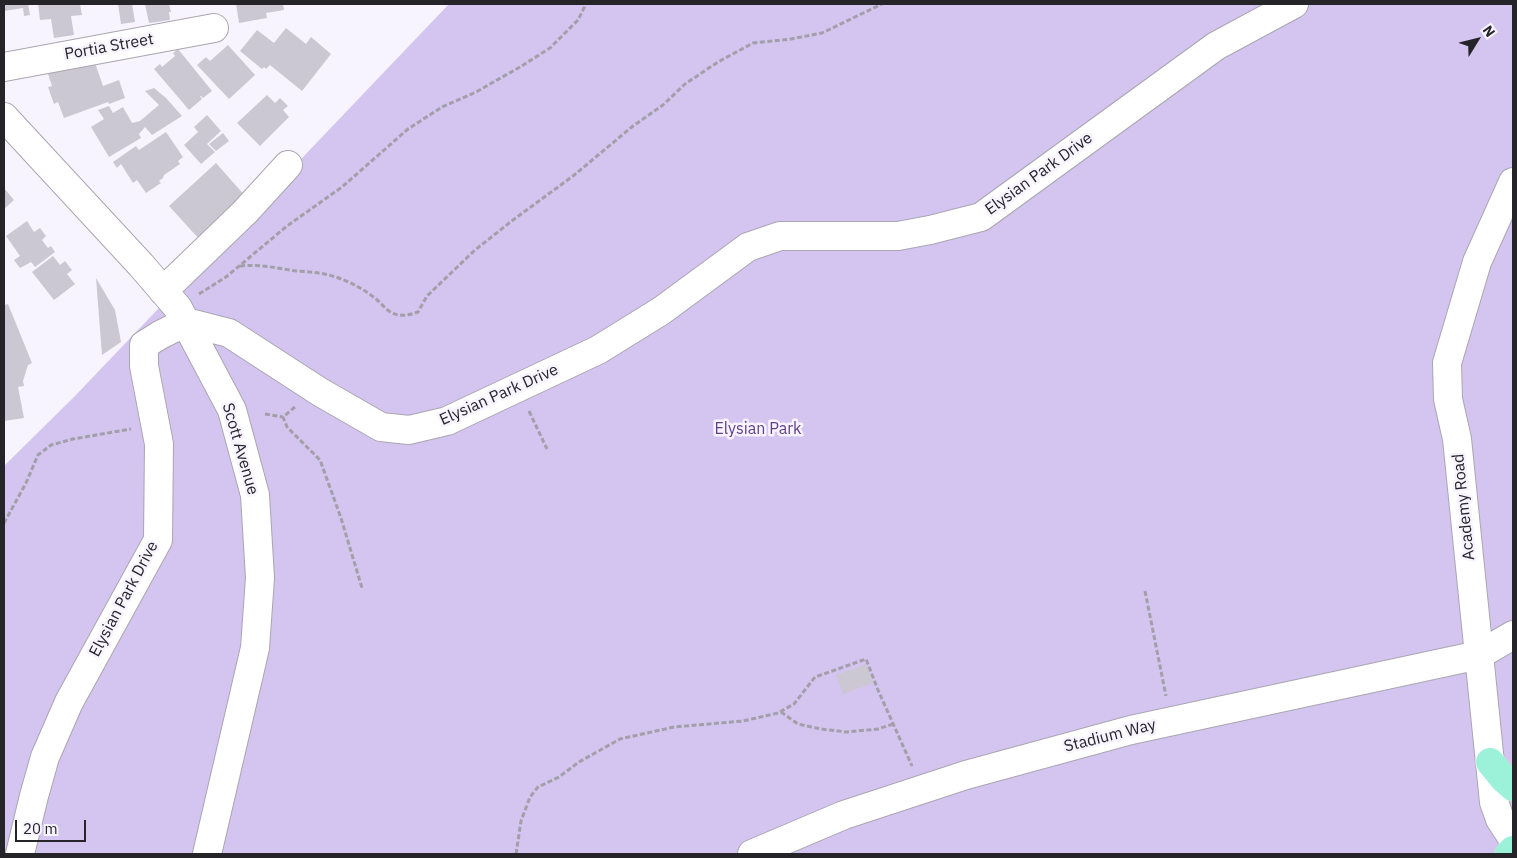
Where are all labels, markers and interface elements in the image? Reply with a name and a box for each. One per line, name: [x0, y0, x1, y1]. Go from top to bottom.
north arrow: [1452, 15, 1502, 65]
text: N: [1479, 22, 1499, 41]
street label: Portia Street: [63, 30, 155, 64]
street label: Elysian Park Drive: [982, 129, 1096, 219]
street label: Elysian Park Drive: [437, 360, 561, 430]
street label: Scott Avenue: [218, 401, 262, 497]
park label: Elysian Park: [714, 419, 802, 439]
street label: Academy Road: [1449, 453, 1479, 561]
street label: Elysian Park Drive: [85, 538, 163, 660]
street label: Stadium Way: [1062, 715, 1158, 757]
scale bar: [18, 810, 89, 842]
text: 20 m: [23, 819, 58, 838]

